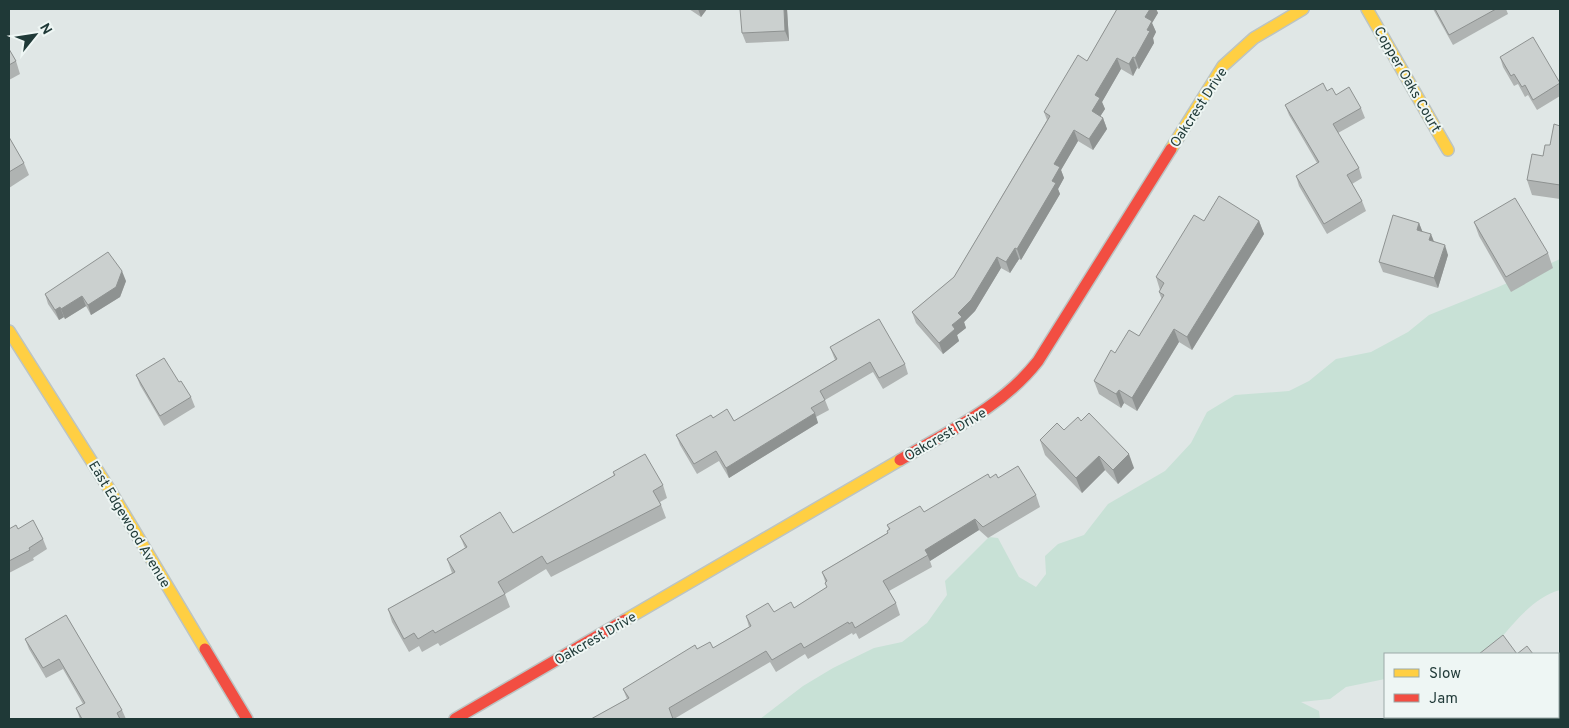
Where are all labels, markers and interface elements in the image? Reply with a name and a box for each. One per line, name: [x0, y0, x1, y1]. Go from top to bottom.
north arrow: [10, 10, 60, 60]
text: N: [35, 21, 55, 38]
street label: Copper Oaks Court: [1369, 24, 1444, 136]
street label: Oakcrest Drive: [1167, 65, 1231, 151]
street label: Oakcrest Drive: [902, 405, 990, 466]
street label: East Edgewood Avenue: [84, 458, 173, 591]
street label: Oakcrest Drive: [552, 609, 640, 670]
legend: [1384, 653, 1559, 718]
text: Slow: [1429, 665, 1461, 684]
text: Jam: [1429, 690, 1458, 709]

